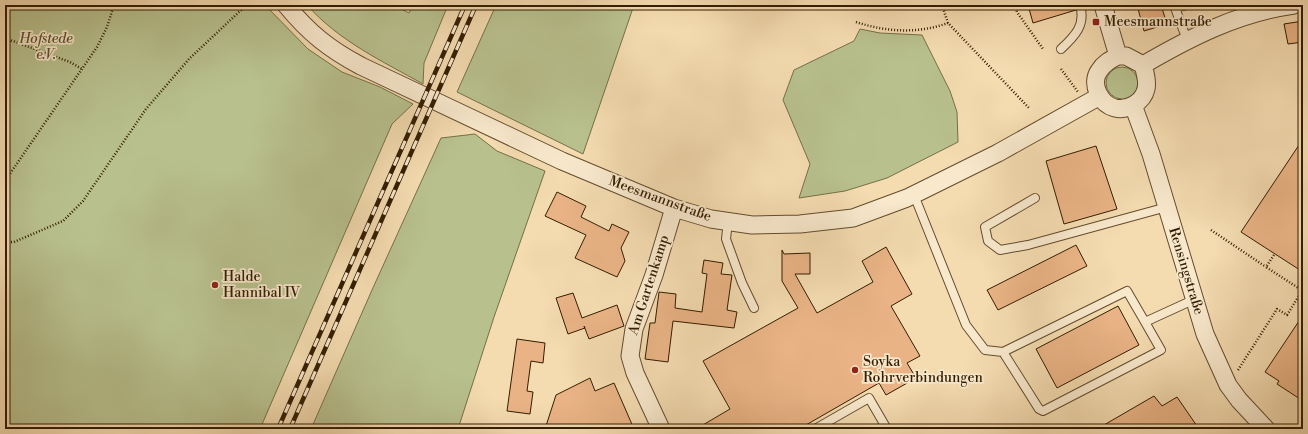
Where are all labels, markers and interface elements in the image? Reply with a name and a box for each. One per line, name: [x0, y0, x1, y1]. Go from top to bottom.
place label: Meesmannstraße: [1104, 13, 1212, 31]
marker: Meesmannstraße: [1091, 17, 1101, 27]
park label: Hofstede e.V.: [18, 30, 73, 64]
street label: Meesmannstraße: [606, 172, 714, 226]
street label: Rensingstraße: [1164, 225, 1208, 317]
street label: Am Gartenkamp: [624, 233, 674, 338]
place label: Halde Hannibal IV: [223, 268, 301, 302]
marker: Halde Hannibal IV: [210, 280, 220, 290]
place label: Soyka Rohrverbindungen: [863, 353, 984, 387]
marker: Soyka Rohrverbindungen: [850, 365, 860, 375]

